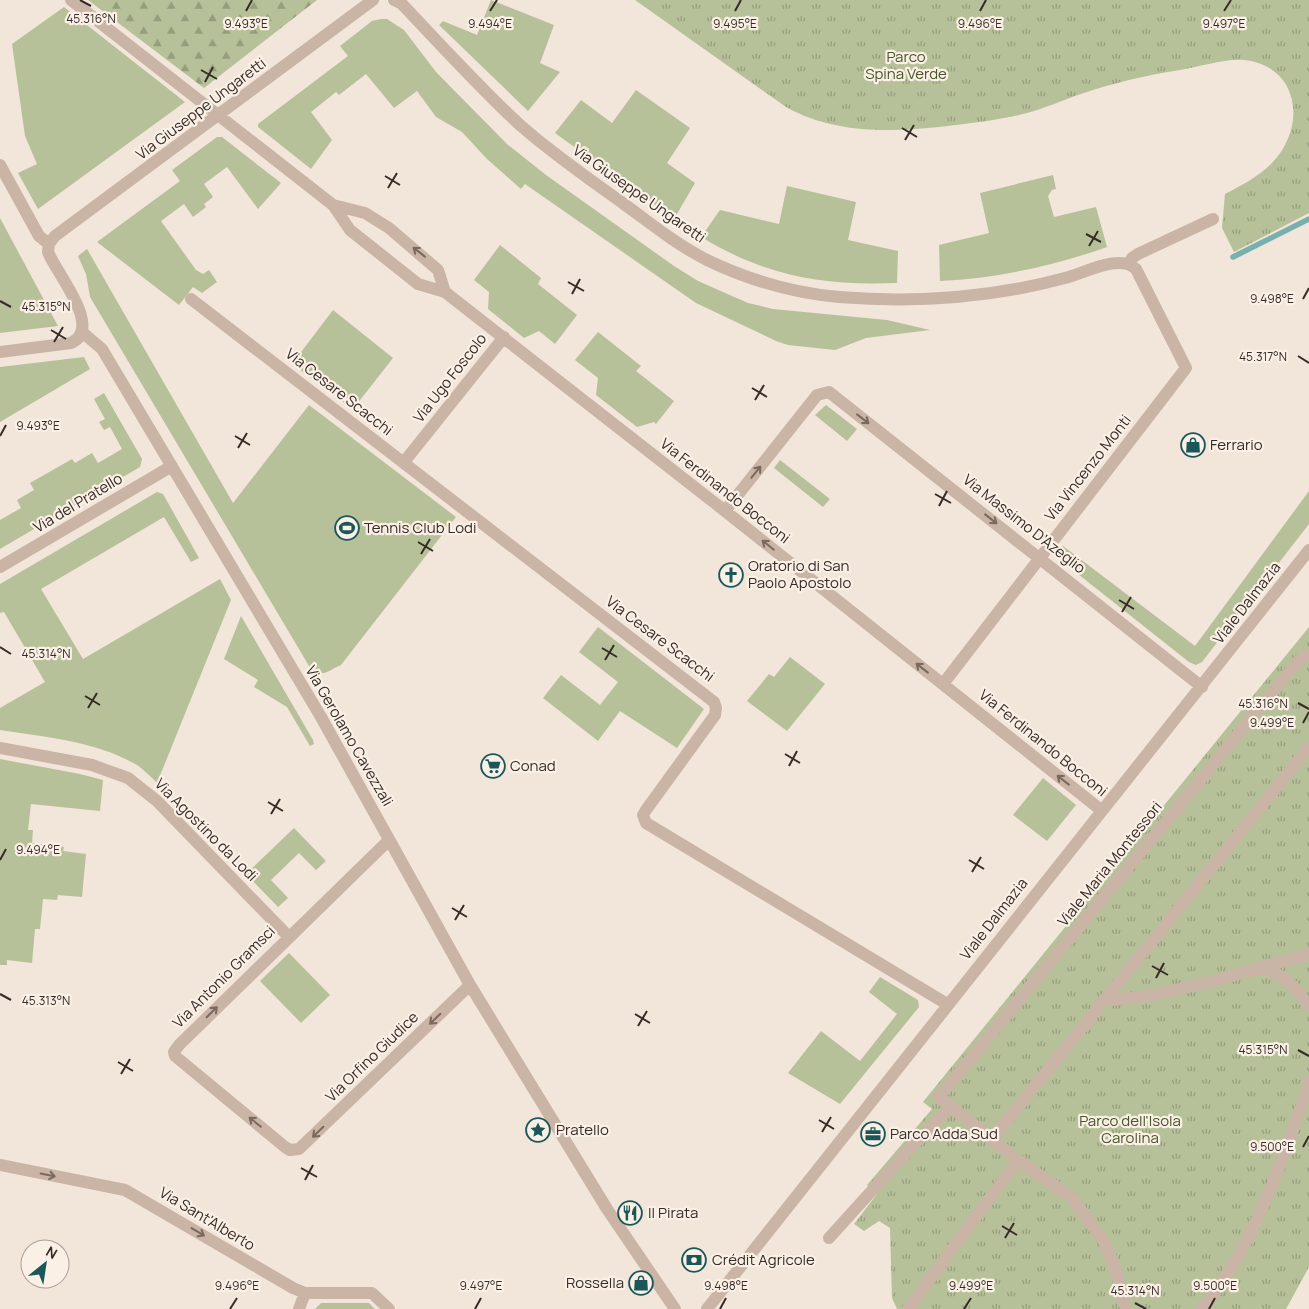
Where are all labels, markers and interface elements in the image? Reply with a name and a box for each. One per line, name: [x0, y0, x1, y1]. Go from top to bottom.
text: 45.316°N: [66, 10, 116, 27]
text: 9.493°E: [224, 15, 268, 32]
text: 9.494°E: [468, 15, 512, 32]
text: 9.495°E: [713, 15, 757, 32]
text: 9.496°E: [958, 15, 1002, 32]
text: 9.497°E: [1203, 15, 1246, 32]
park label: Parco Spina Verde: [865, 46, 947, 84]
street label: Via Giuseppe Ungaretti: [131, 53, 270, 164]
street label: Via Giuseppe Ungaretti: [569, 140, 710, 247]
one-way arrow: [413, 247, 426, 258]
text: 9.498°E: [1250, 290, 1294, 307]
text: 45.315°N: [22, 298, 70, 315]
street label: Via Ugo Foscolo: [408, 329, 491, 427]
street label: Via Cesare Scacchi: [281, 343, 397, 440]
text: 45.317°N: [1239, 348, 1287, 365]
street label: Via Vincenzo Monti: [1040, 410, 1136, 525]
one-way arrow: [856, 413, 869, 424]
text: 9.493°E: [16, 417, 60, 434]
shop icon: Ferrario: [1180, 432, 1206, 458]
street label: Via Ferdinando Bocconi: [656, 433, 795, 548]
place label: Ferrario: [1210, 434, 1263, 455]
one-way arrow: [750, 466, 761, 479]
street label: Via del Pratello: [29, 468, 126, 537]
street label: Via Massimo D’Azeglio: [959, 469, 1090, 578]
one-way arrow: [984, 514, 998, 524]
sports icon: Tennis Club Lodi: [334, 515, 360, 541]
place label: Tennis Club Lodi: [364, 517, 476, 538]
one-way arrow: [762, 539, 775, 550]
place label: Oratorio di San Paolo Apostolo: [748, 555, 851, 593]
street label: Viale Dalmazia: [1208, 557, 1285, 648]
church icon: Oratorio di San Paolo Apostolo: [718, 562, 744, 588]
street label: Via Cesare Scacchi: [602, 591, 719, 686]
text: 45.314°N: [21, 645, 71, 662]
street label: Via Gerolamo Cavezzali: [301, 662, 398, 810]
one-way arrow: [916, 662, 929, 673]
street label: Via Ferdinando Bocconi: [975, 684, 1112, 801]
text: 45.316°N: [1238, 695, 1288, 712]
text: 9.499°E: [1250, 714, 1294, 731]
supermarket icon: Conad: [480, 753, 506, 779]
place label: Conad: [510, 755, 556, 776]
street label: Via Agostino da Lodi: [150, 773, 263, 886]
one-way arrow: [1057, 774, 1070, 785]
street label: Viale Maria Montessori: [1053, 797, 1167, 931]
text: 9.494°E: [16, 841, 60, 858]
street label: Viale Dalmazia: [955, 873, 1032, 964]
street label: Via Antonio Gramsci: [168, 921, 280, 1033]
text: 45.313°N: [22, 992, 70, 1009]
one-way arrow: [205, 1006, 218, 1018]
street label: Via Orfino Giudice: [321, 1007, 423, 1107]
one-way arrow: [429, 1013, 441, 1025]
text: 45.315°N: [1239, 1041, 1287, 1058]
park label: Parco dell'Isola Carolina: [1079, 1110, 1181, 1148]
one-way arrow: [249, 1117, 262, 1128]
place icon: Pratello: [525, 1117, 551, 1143]
place label: Pratello: [556, 1119, 609, 1140]
office icon: Parco Adda Sud: [860, 1121, 886, 1147]
place label: Parco Adda Sud: [890, 1123, 998, 1144]
one-way arrow: [312, 1125, 324, 1138]
text: 9.500°E: [1250, 1138, 1294, 1155]
one-way arrow: [39, 1171, 55, 1181]
street label: Via Sant'Alberto: [156, 1182, 259, 1255]
restaurant icon: Il Pirata: [617, 1200, 643, 1226]
place label: Il Pirata: [648, 1202, 698, 1223]
one-way arrow: [190, 1227, 204, 1237]
north arrow: [20, 1239, 70, 1289]
text: N: [43, 1242, 61, 1263]
bank icon: Crédit Agricole: [681, 1247, 707, 1273]
place label: Crédit Agricole: [712, 1249, 815, 1270]
shop icon: Rossella: [628, 1270, 654, 1296]
place label: Rossella: [566, 1272, 624, 1293]
text: 9.496°E: [215, 1277, 259, 1294]
text: 9.497°E: [460, 1277, 503, 1294]
text: 9.498°E: [704, 1277, 748, 1294]
text: 9.499°E: [949, 1277, 993, 1294]
text: 9.500°E: [1193, 1277, 1237, 1294]
text: 45.314°N: [1110, 1282, 1160, 1299]

